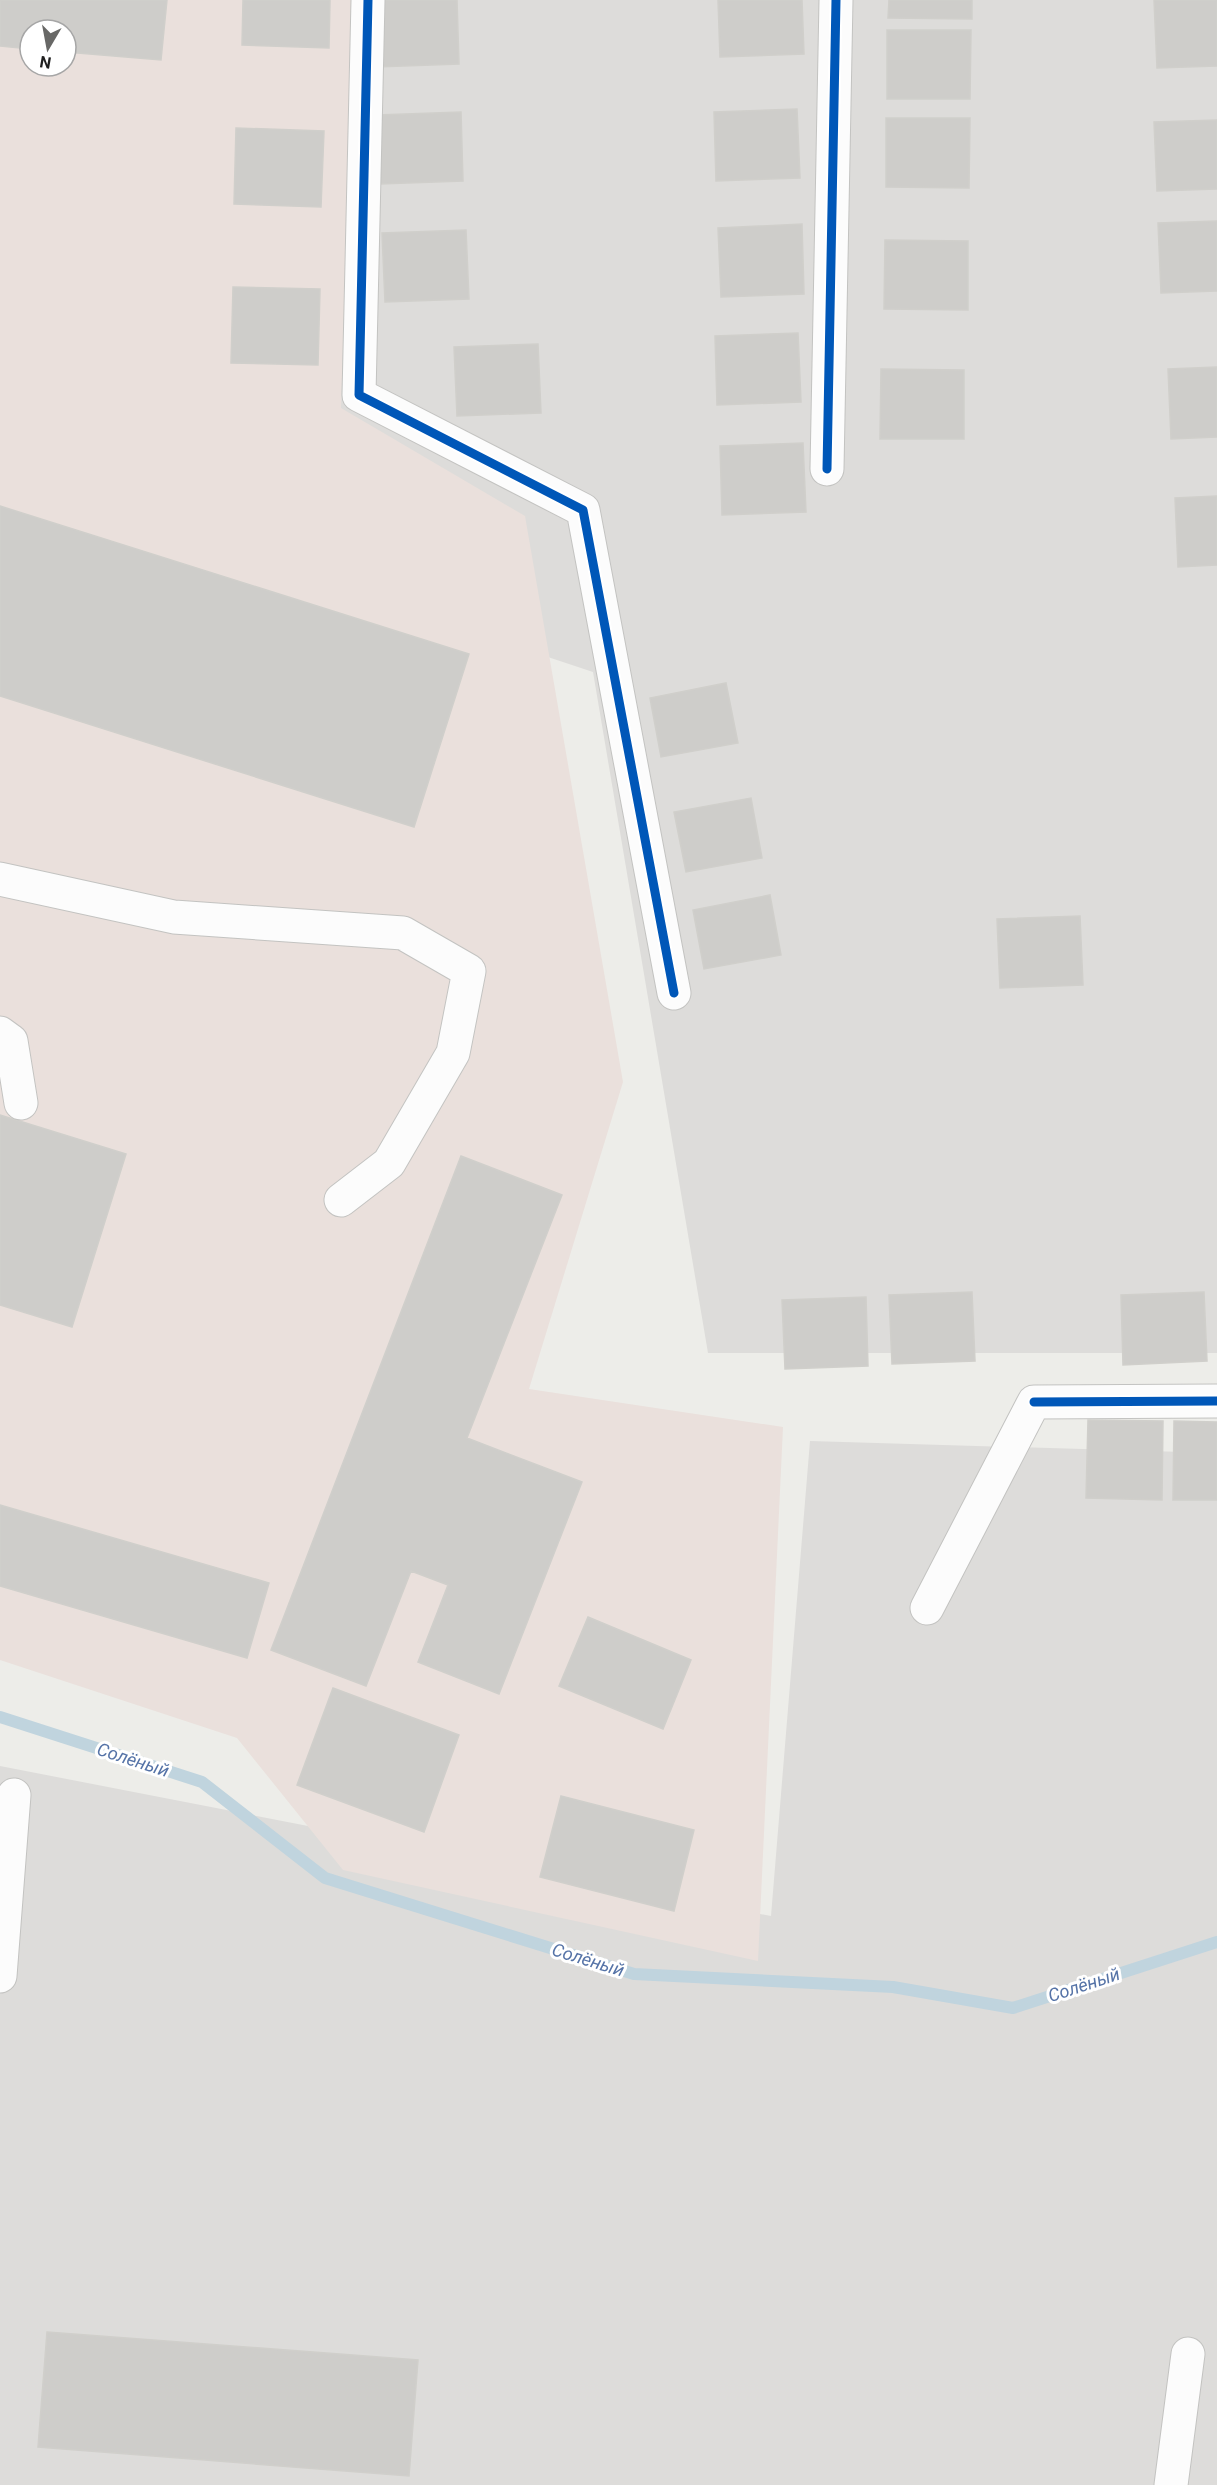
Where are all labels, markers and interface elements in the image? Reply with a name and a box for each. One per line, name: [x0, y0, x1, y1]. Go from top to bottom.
north arrow: [18, 18, 78, 78]
text: N: [38, 52, 53, 73]
water label: Солёный: [95, 1738, 172, 1781]
water label: Солёный: [550, 1939, 627, 1980]
water label: Солёный: [1045, 1963, 1122, 2006]

